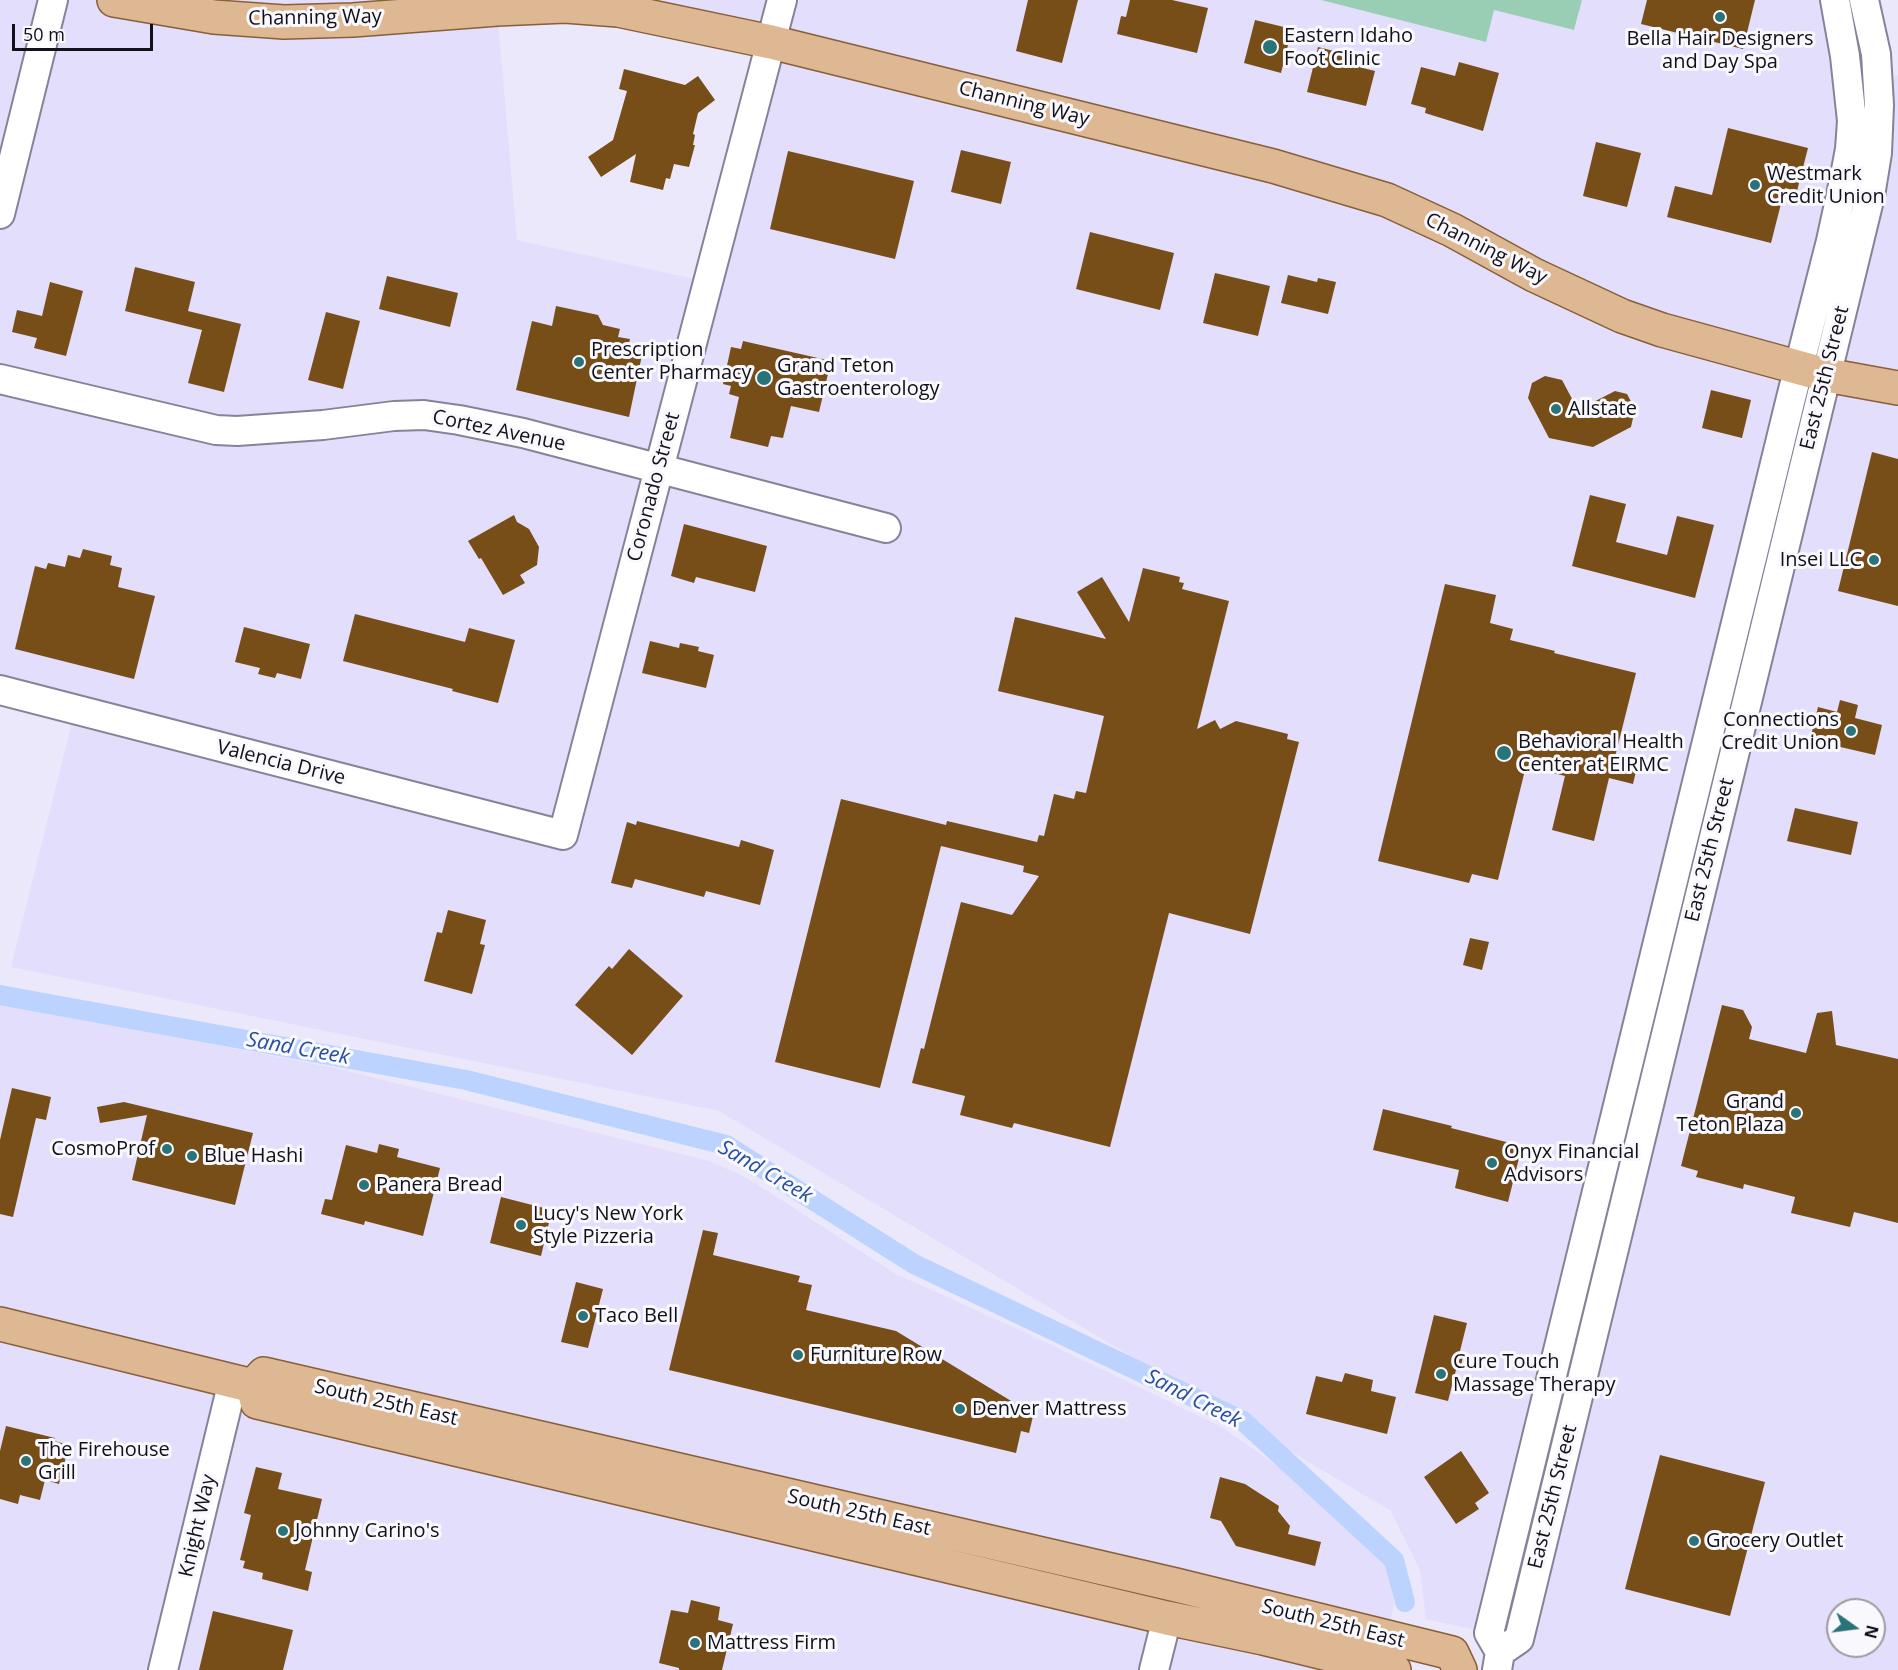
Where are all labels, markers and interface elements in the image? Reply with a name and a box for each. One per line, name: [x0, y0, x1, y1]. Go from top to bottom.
street label: Channing Way: [248, 5, 382, 31]
marker: Bella Hair Designers and Day Spa: [1713, 10, 1727, 24]
scale bar: [15, 12, 156, 50]
text: 50 m: [23, 22, 65, 46]
place label: Eastern Idaho Foot Clinic: [1284, 24, 1413, 71]
place label: Bella Hair Designers and Day Spa: [1626, 27, 1814, 74]
marker: Eastern Idaho Foot Clinic: [1261, 38, 1279, 56]
street label: Channing Way: [956, 76, 1092, 132]
place label: Westmark Credit Union: [1767, 162, 1885, 209]
marker: Westmark Credit Union: [1748, 178, 1762, 192]
street label: Channing Way: [1421, 208, 1551, 290]
street label: East 25th Street: [1796, 304, 1854, 452]
place label: Prescription Center Pharmacy: [591, 338, 752, 385]
place label: Grand Teton Gastroenterology: [777, 354, 940, 401]
marker: Prescription Center Pharmacy: [572, 355, 586, 369]
marker: Grand Teton Gastroenterology: [755, 369, 773, 387]
place label: Allstate: [1568, 397, 1637, 421]
marker: Allstate: [1549, 402, 1563, 416]
street label: Cortez Avenue: [430, 405, 568, 457]
street label: Coronado Street: [623, 410, 685, 564]
place label: Insei LLC: [1780, 548, 1862, 572]
marker: Insei LLC: [1867, 553, 1881, 567]
place label: Connections Credit Union: [1721, 708, 1839, 755]
marker: Connections Credit Union: [1844, 724, 1858, 738]
place label: Behavioral Health Center at EIRMC: [1518, 730, 1684, 777]
street label: Valencia Drive: [214, 735, 348, 791]
marker: Behavioral Health Center at EIRMC: [1495, 744, 1513, 762]
street label: East 25th Street: [1681, 776, 1739, 924]
water label: Sand Creek: [245, 1028, 351, 1070]
place label: Grand Teton Plaza: [1676, 1090, 1784, 1137]
marker: Grand Teton Plaza: [1789, 1106, 1803, 1120]
water label: Sand Creek: [714, 1135, 816, 1209]
place label: CosmoProf: [51, 1137, 155, 1161]
place label: Onyx Financial Advisors: [1504, 1140, 1639, 1187]
marker: CosmoProf: [160, 1142, 174, 1156]
place label: Blue Hashi: [204, 1144, 303, 1168]
marker: Blue Hashi: [185, 1149, 199, 1163]
marker: Onyx Financial Advisors: [1485, 1156, 1499, 1170]
place label: Panera Bread: [376, 1173, 503, 1197]
marker: Panera Bread: [357, 1178, 371, 1192]
place label: Lucy's New York Style Pizzeria: [533, 1202, 683, 1249]
marker: Lucy's New York Style Pizzeria: [514, 1218, 528, 1232]
place label: Taco Bell: [595, 1304, 678, 1328]
marker: Taco Bell: [576, 1309, 590, 1323]
place label: Furniture Row: [810, 1343, 942, 1367]
marker: Furniture Row: [791, 1348, 805, 1362]
place label: Cure Touch Massage Therapy: [1453, 1350, 1616, 1397]
water label: Sand Creek: [1141, 1364, 1245, 1434]
marker: Cure Touch Massage Therapy: [1434, 1367, 1448, 1381]
street label: South 25th East: [312, 1375, 460, 1431]
place label: Denver Mattress: [972, 1397, 1126, 1421]
marker: Denver Mattress: [953, 1402, 967, 1416]
street label: East 25th Street: [1524, 1423, 1582, 1571]
place label: The Firehouse Grill: [38, 1438, 170, 1485]
marker: The Firehouse Grill: [19, 1454, 33, 1468]
street label: Knight Way: [175, 1472, 221, 1580]
street label: South 25th East: [785, 1485, 933, 1541]
place label: Johnny Carino's: [295, 1519, 440, 1543]
marker: Johnny Carino's: [276, 1524, 290, 1538]
place label: Grocery Outlet: [1706, 1529, 1843, 1553]
marker: Grocery Outlet: [1687, 1534, 1701, 1548]
street label: South 25th East: [1259, 1595, 1407, 1653]
north arrow: [1826, 1598, 1886, 1658]
text: N: [1859, 1623, 1884, 1641]
place label: Mattress Firm: [707, 1631, 836, 1655]
marker: Mattress Firm: [688, 1636, 702, 1650]

